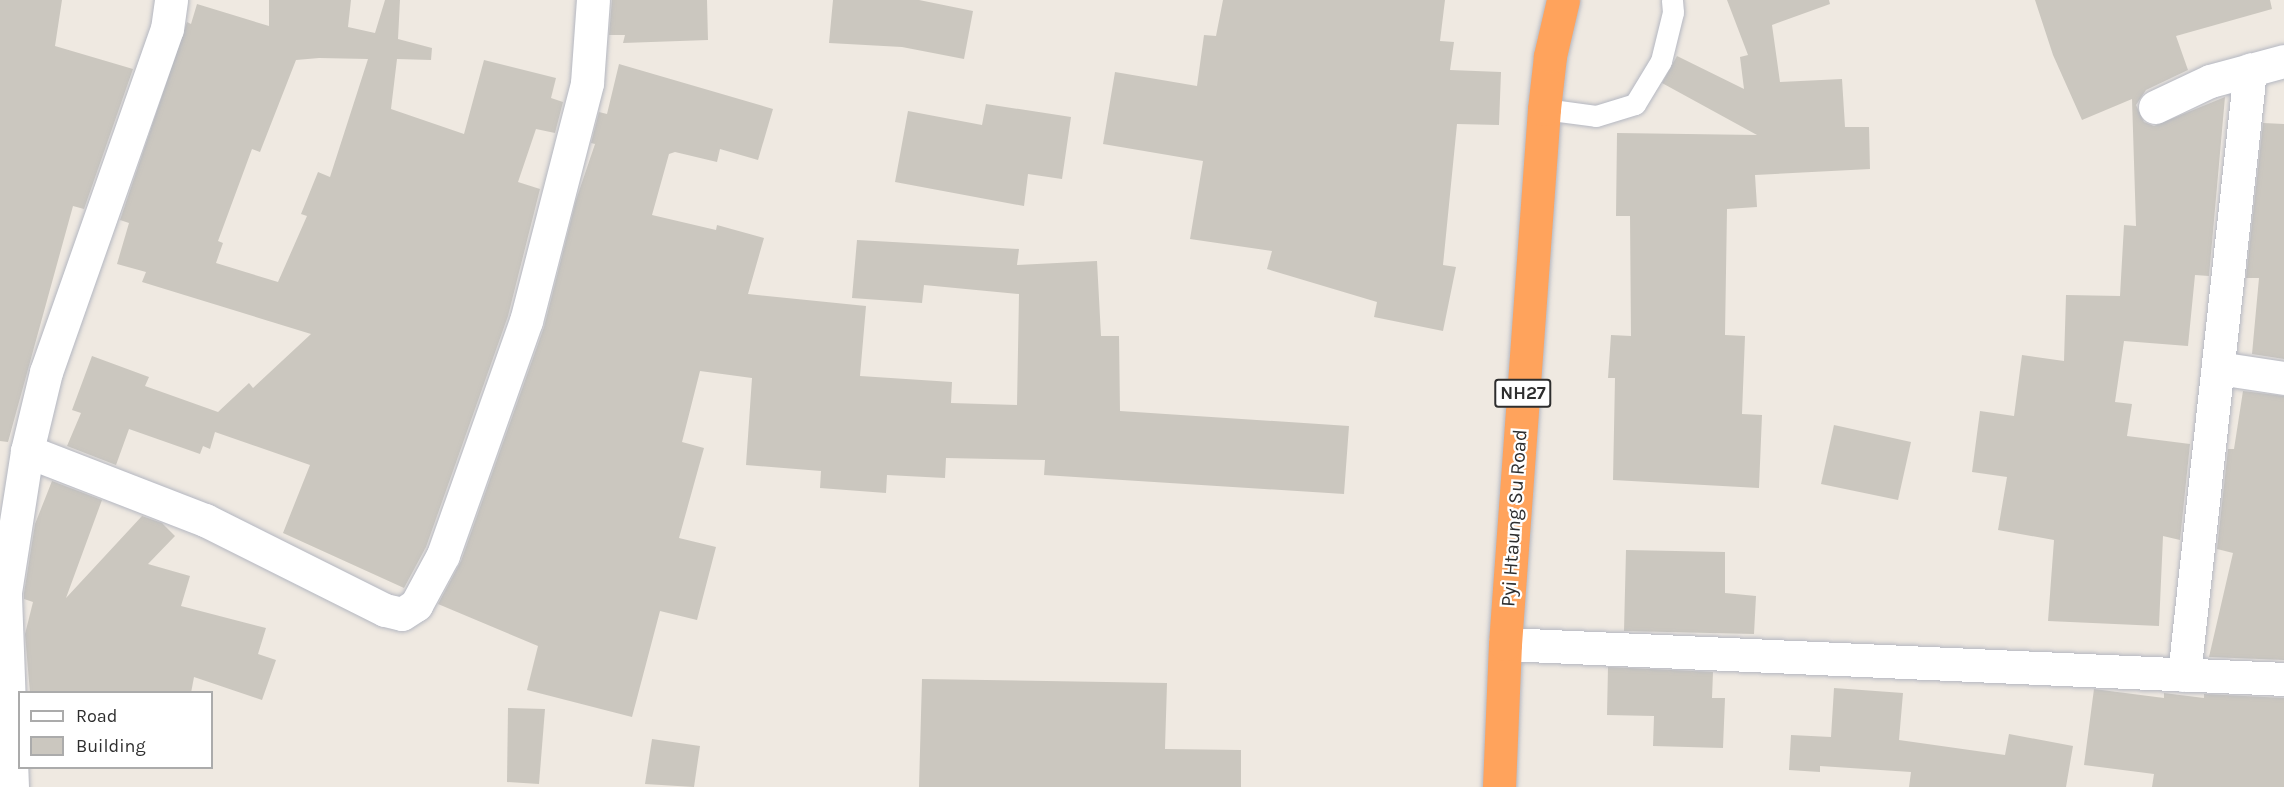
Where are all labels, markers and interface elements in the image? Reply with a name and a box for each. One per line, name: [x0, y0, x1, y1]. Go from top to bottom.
road number: NH27: [1493, 378, 1553, 408]
street label: Pyi Htaung Su Road: [1496, 428, 1532, 608]
legend: [18, 691, 213, 769]
text: Road: [76, 705, 117, 727]
text: Building: [76, 735, 146, 757]

